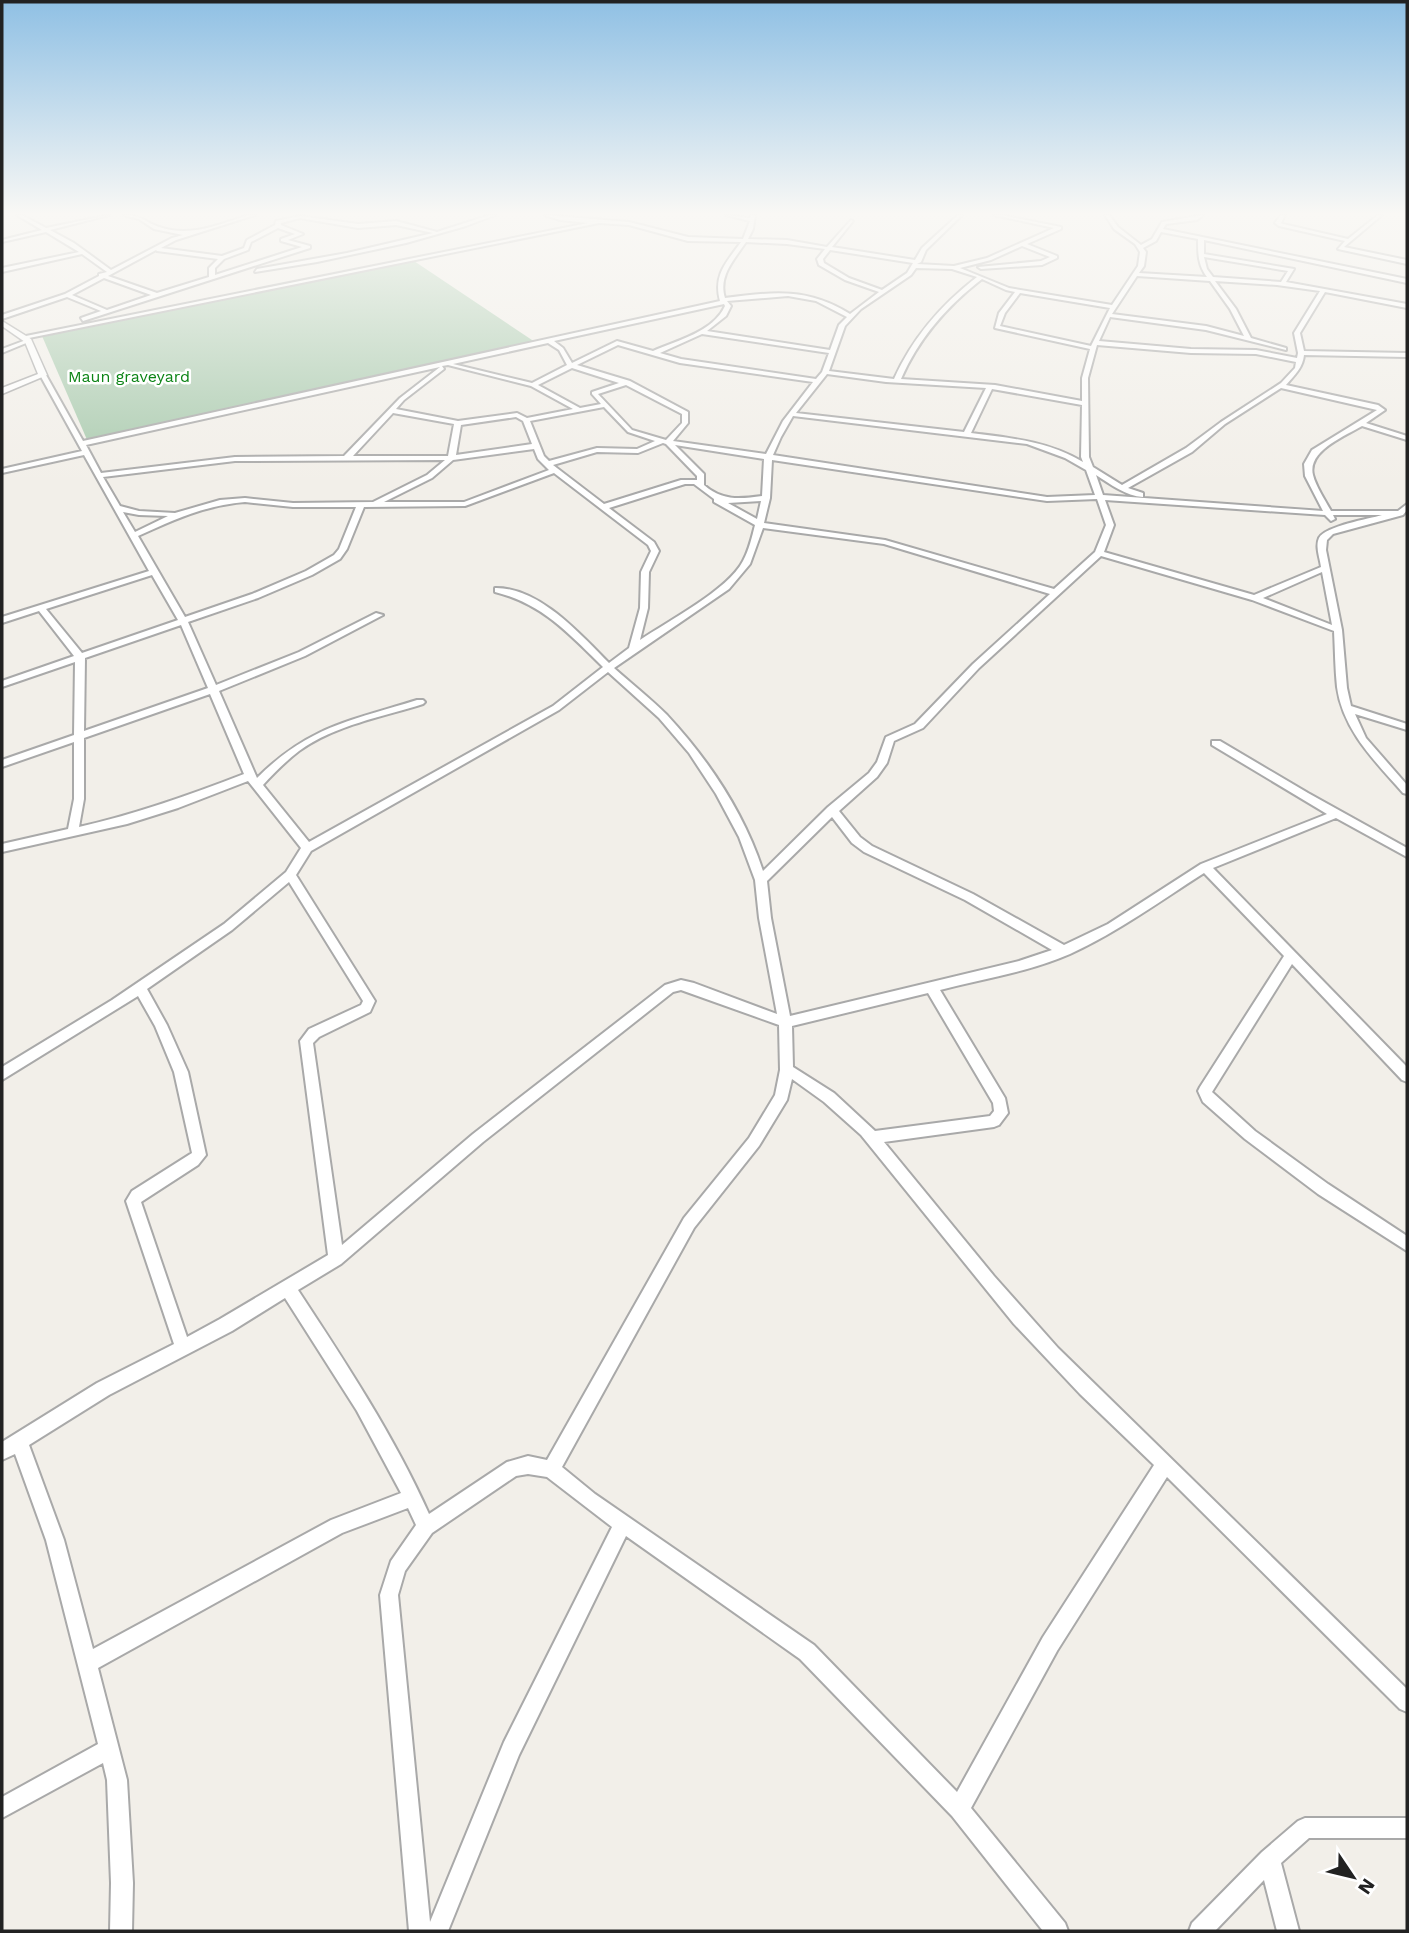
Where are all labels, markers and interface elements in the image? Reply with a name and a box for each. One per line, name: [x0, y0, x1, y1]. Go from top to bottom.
park label: Maun graveyard: [68, 367, 190, 386]
north arrow: [1318, 1842, 1388, 1912]
text: N: [1353, 1874, 1380, 1899]

